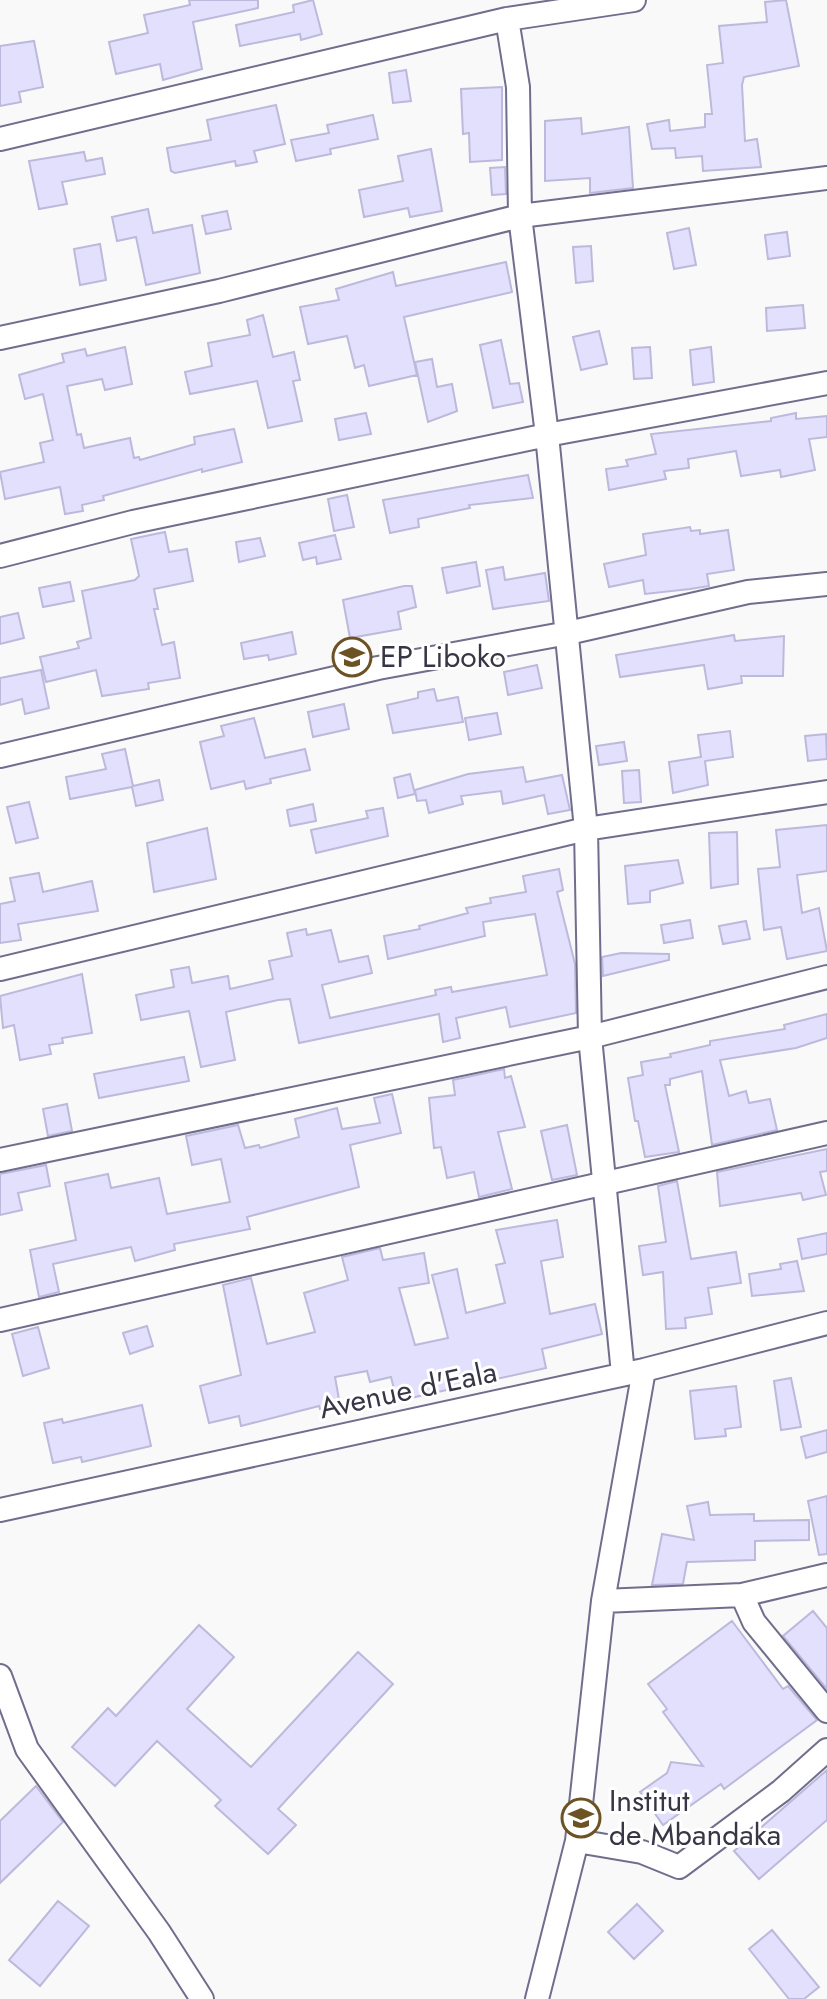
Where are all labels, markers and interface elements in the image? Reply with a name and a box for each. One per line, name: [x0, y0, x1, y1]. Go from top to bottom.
place label: EP Liboko: [380, 635, 506, 678]
school or university icon: EP Liboko: [331, 636, 373, 678]
street label: Avenue d'Eala: [315, 1350, 501, 1429]
place label: Institut de Mbandaka: [609, 1779, 781, 1856]
school or university icon: Institut de Mbandaka: [560, 1797, 602, 1839]

